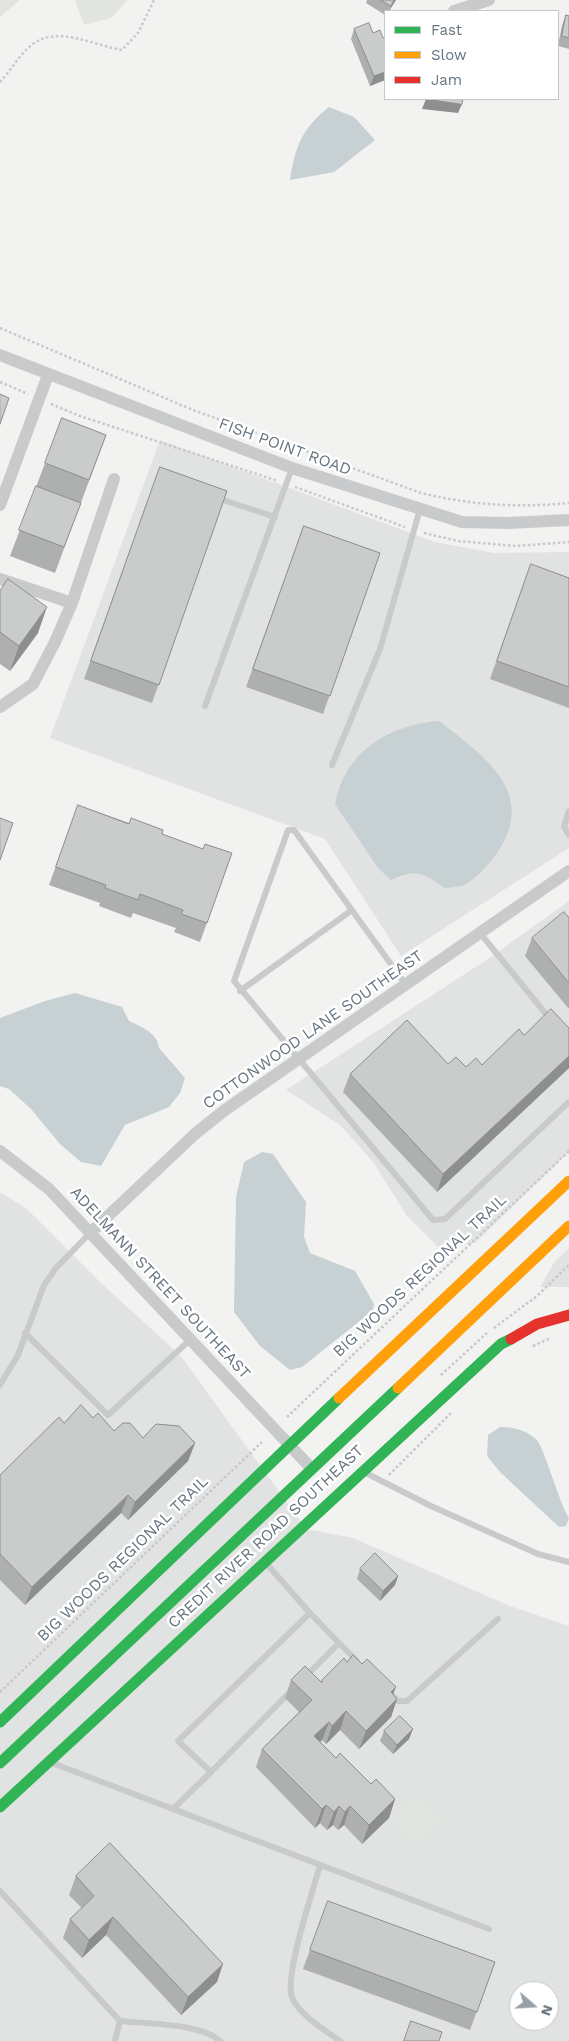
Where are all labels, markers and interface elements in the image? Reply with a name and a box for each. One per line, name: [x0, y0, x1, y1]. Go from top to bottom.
legend: [384, 10, 559, 100]
text: Fast: [431, 21, 462, 39]
text: Slow: [431, 46, 467, 64]
text: Jam: [431, 71, 462, 89]
street label: FISH POINT ROAD: [216, 414, 354, 480]
street label: COTTONWOOD LANE SOUTHEAST: [199, 946, 427, 1114]
street label: ADELMANN STREET SOUTHEAST: [66, 1183, 254, 1383]
street label: BIG WOODS REGIONAL TRAIL: [329, 1191, 511, 1361]
street label: CREDIT RIVER ROAD SOUTHEAST: [164, 1441, 368, 1633]
street label: BIG WOODS REGIONAL TRAIL: [34, 1472, 212, 1646]
north arrow: [509, 1981, 559, 2031]
text: N: [538, 2003, 556, 2018]

